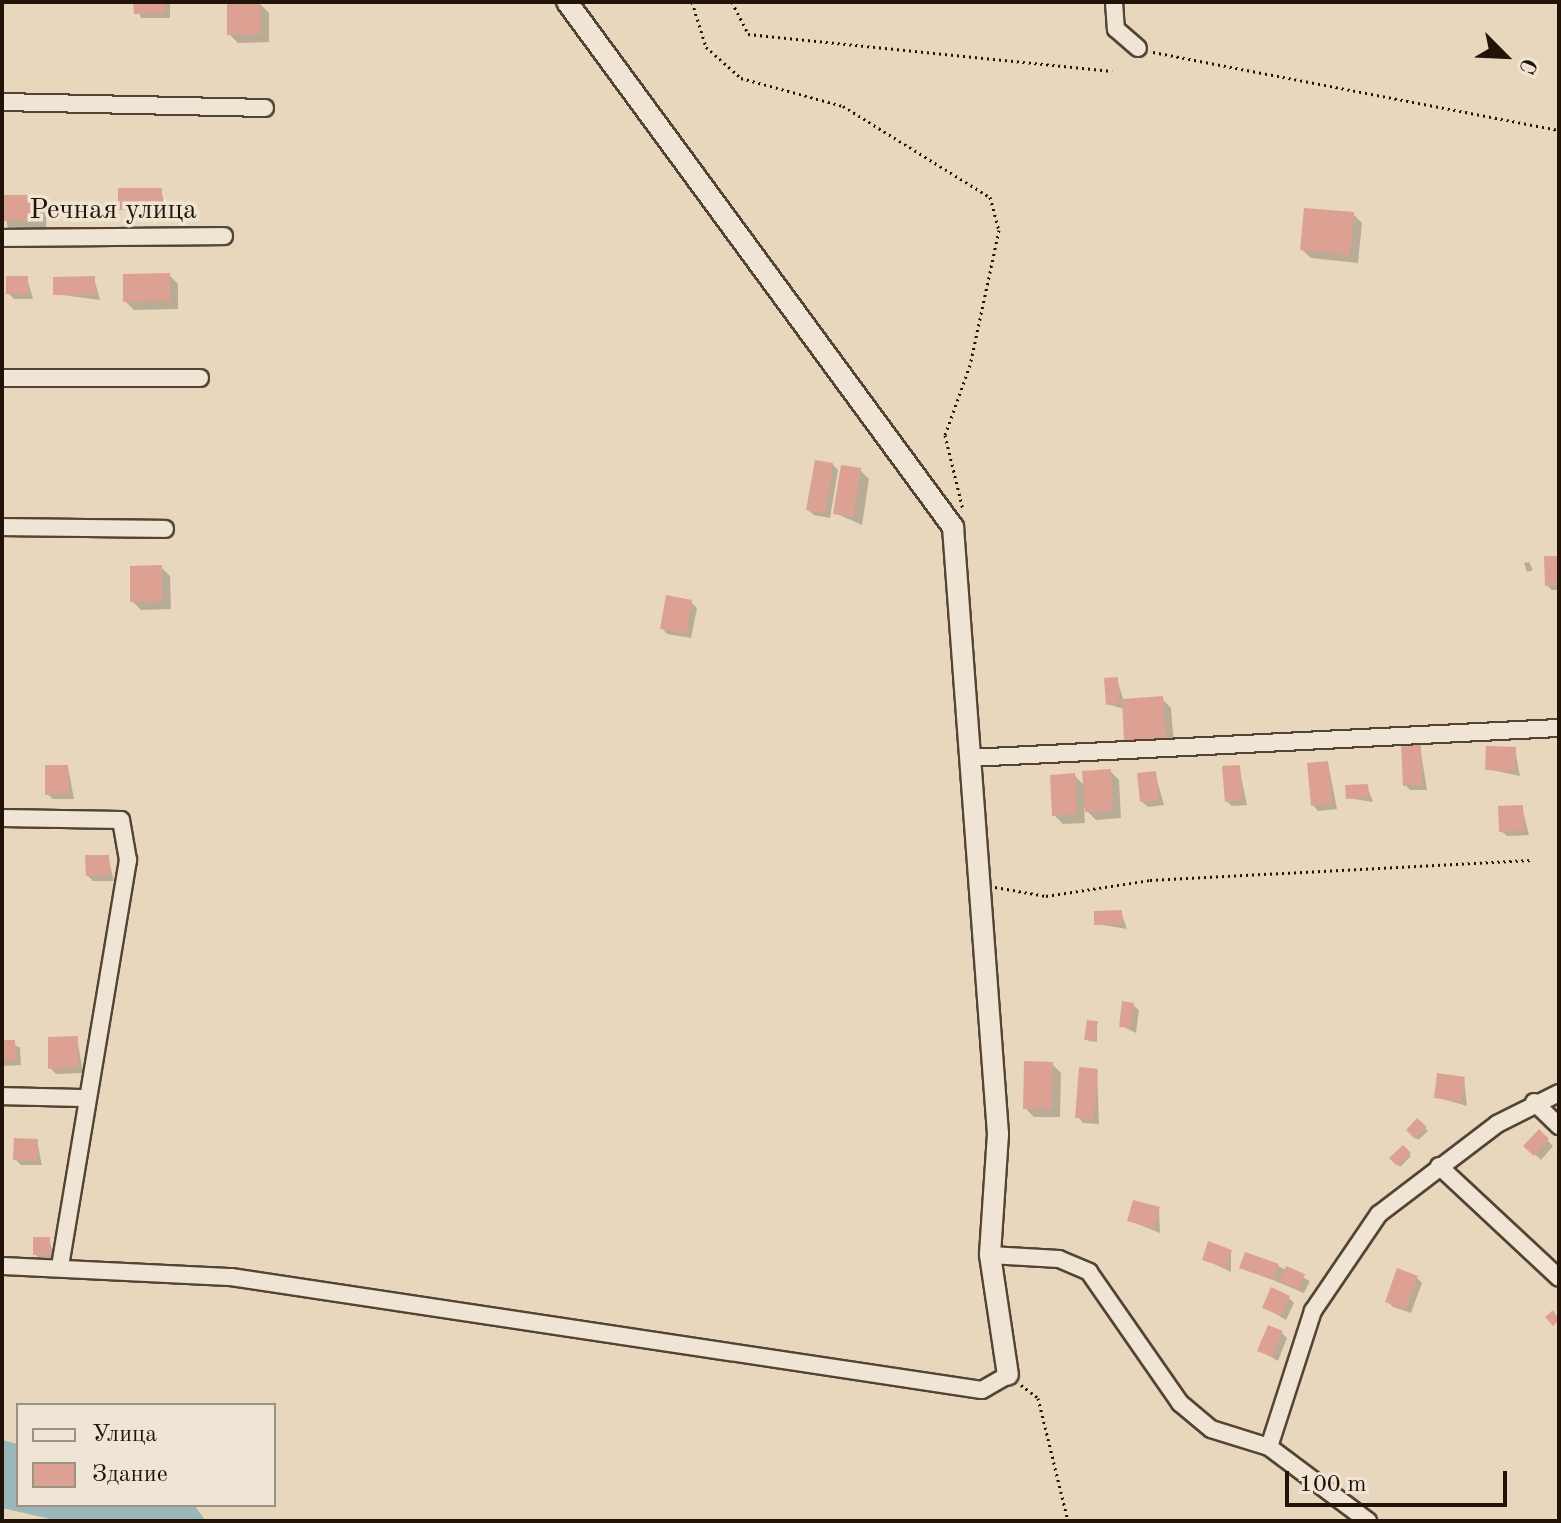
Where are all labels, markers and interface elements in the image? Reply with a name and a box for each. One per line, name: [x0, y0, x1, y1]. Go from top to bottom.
north arrow: [1465, 16, 1545, 96]
text: С: [1514, 55, 1540, 77]
street label: Речная улица: [29, 194, 197, 228]
legend: [16, 1403, 276, 1507]
text: Улица: [92, 1423, 157, 1447]
scale bar: [1289, 1455, 1511, 1505]
text: Здание: [92, 1463, 168, 1487]
text: 100 m: [1299, 1473, 1367, 1497]

